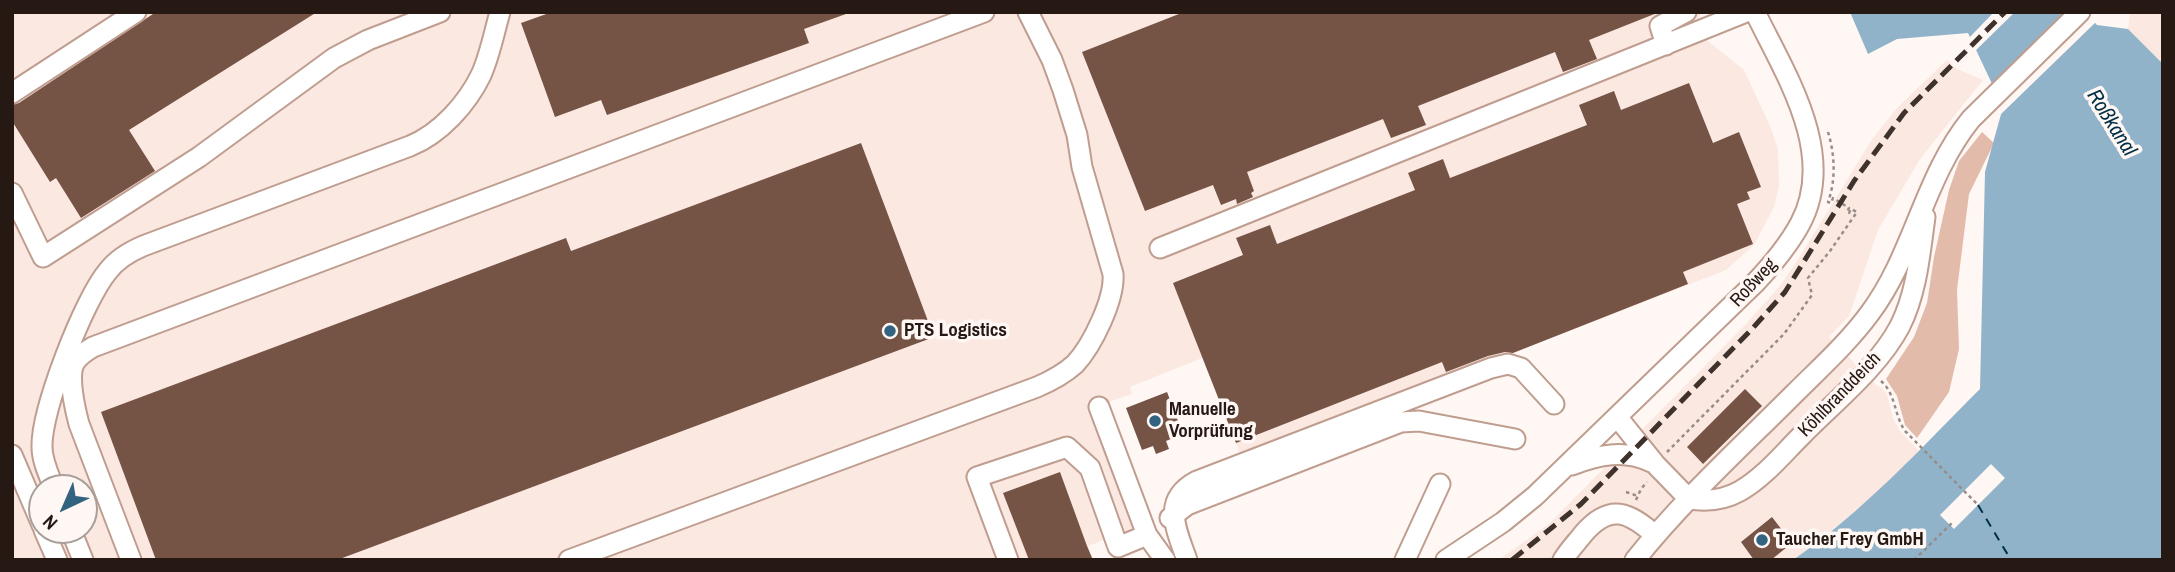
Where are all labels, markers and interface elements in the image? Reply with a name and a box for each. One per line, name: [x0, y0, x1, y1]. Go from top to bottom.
water label: Roßkanal: [2081, 85, 2141, 161]
street label: Roßweg: [1726, 254, 1782, 312]
place label: PTS Logistics: [904, 320, 1007, 342]
marker: PTS Logistics: [882, 323, 898, 339]
street label: Köhlbranddeich: [1794, 348, 1886, 442]
place label: Manuelle Vorprüfung: [1169, 399, 1253, 443]
marker: Manuelle Vorprüfung: [1147, 413, 1163, 429]
north arrow: [28, 474, 98, 544]
text: N: [37, 509, 63, 536]
place label: Taucher Frey GmbH: [1776, 529, 1924, 551]
marker: Taucher Frey GmbH: [1754, 532, 1770, 548]

